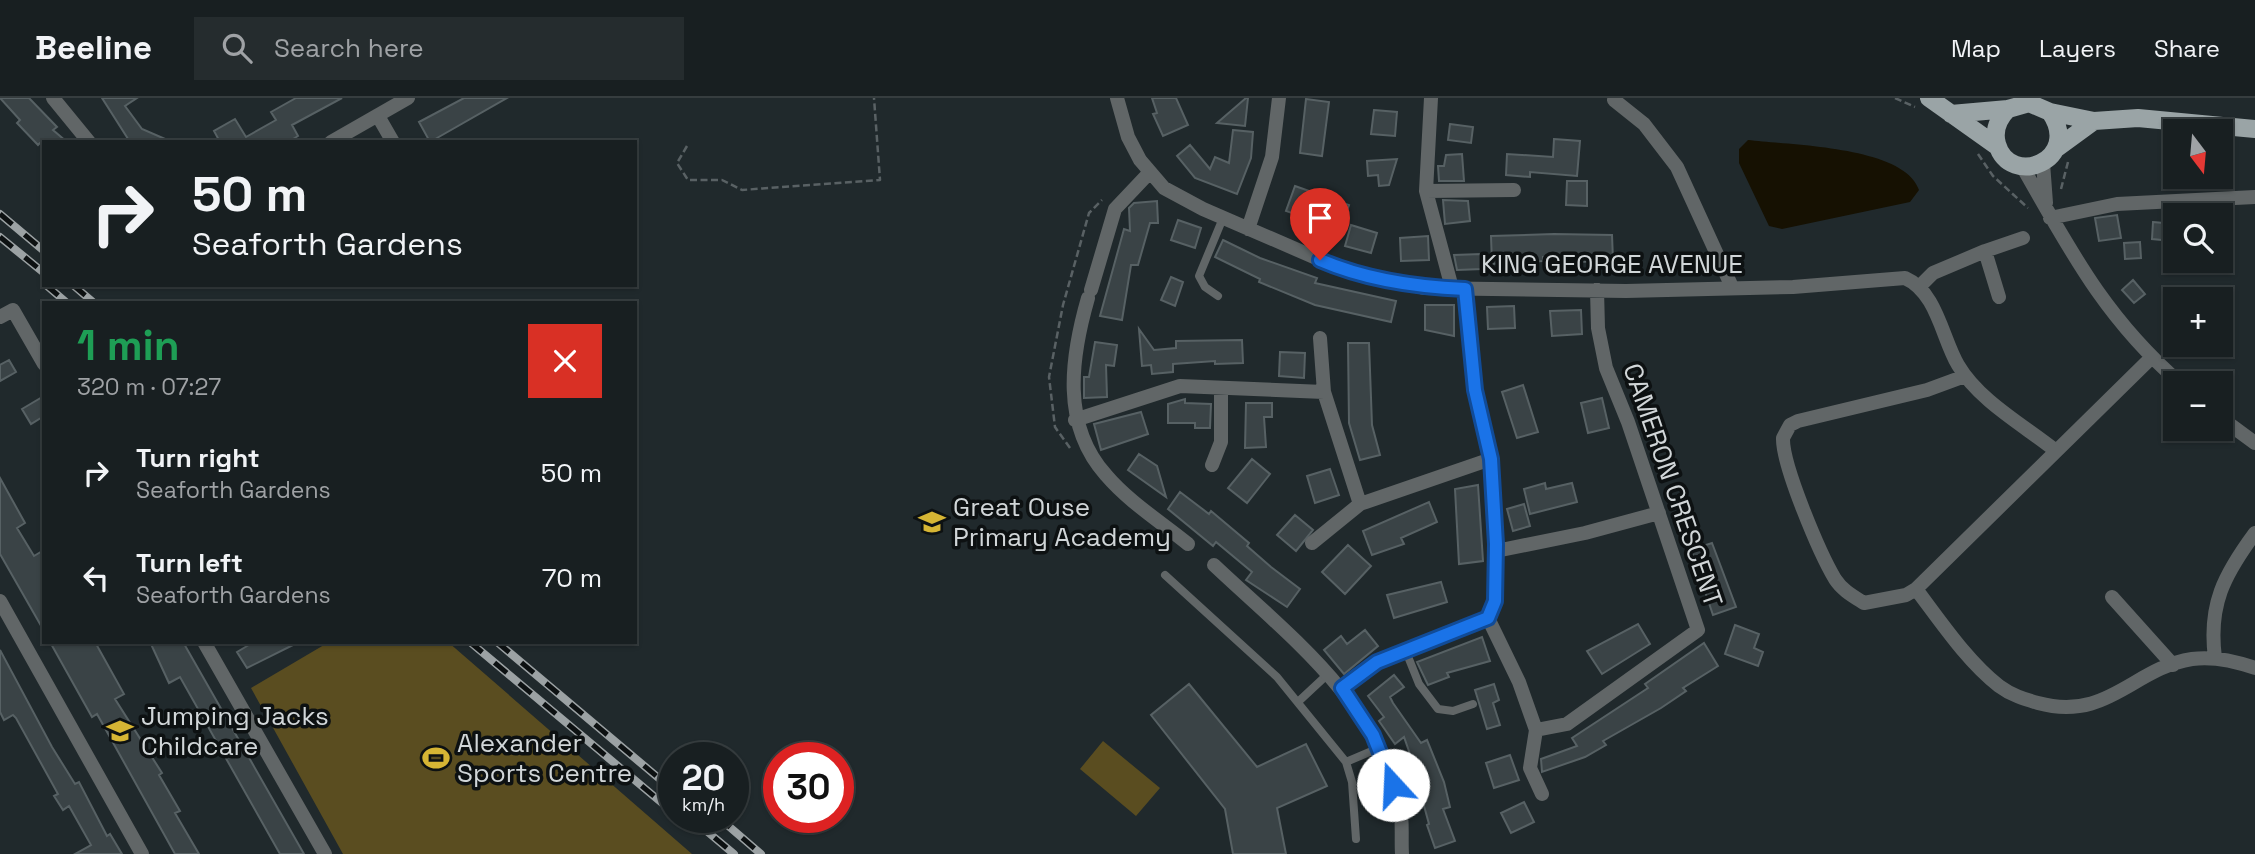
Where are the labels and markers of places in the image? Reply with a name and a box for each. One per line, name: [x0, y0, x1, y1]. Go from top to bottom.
pin: [1290, 188, 1350, 260]
place label: Great Ouse Primary Academy: [953, 490, 1171, 554]
school or university icon: Great Ouse Primary Academy: [917, 507, 947, 537]
place label: Jumping Jacks Childcare: [141, 699, 329, 763]
school or university icon: Jumping Jacks Childcare: [105, 716, 135, 746]
place label: Alexander Sports Centre: [457, 726, 632, 790]
sports icon: Alexander Sports Centre: [421, 743, 451, 773]

